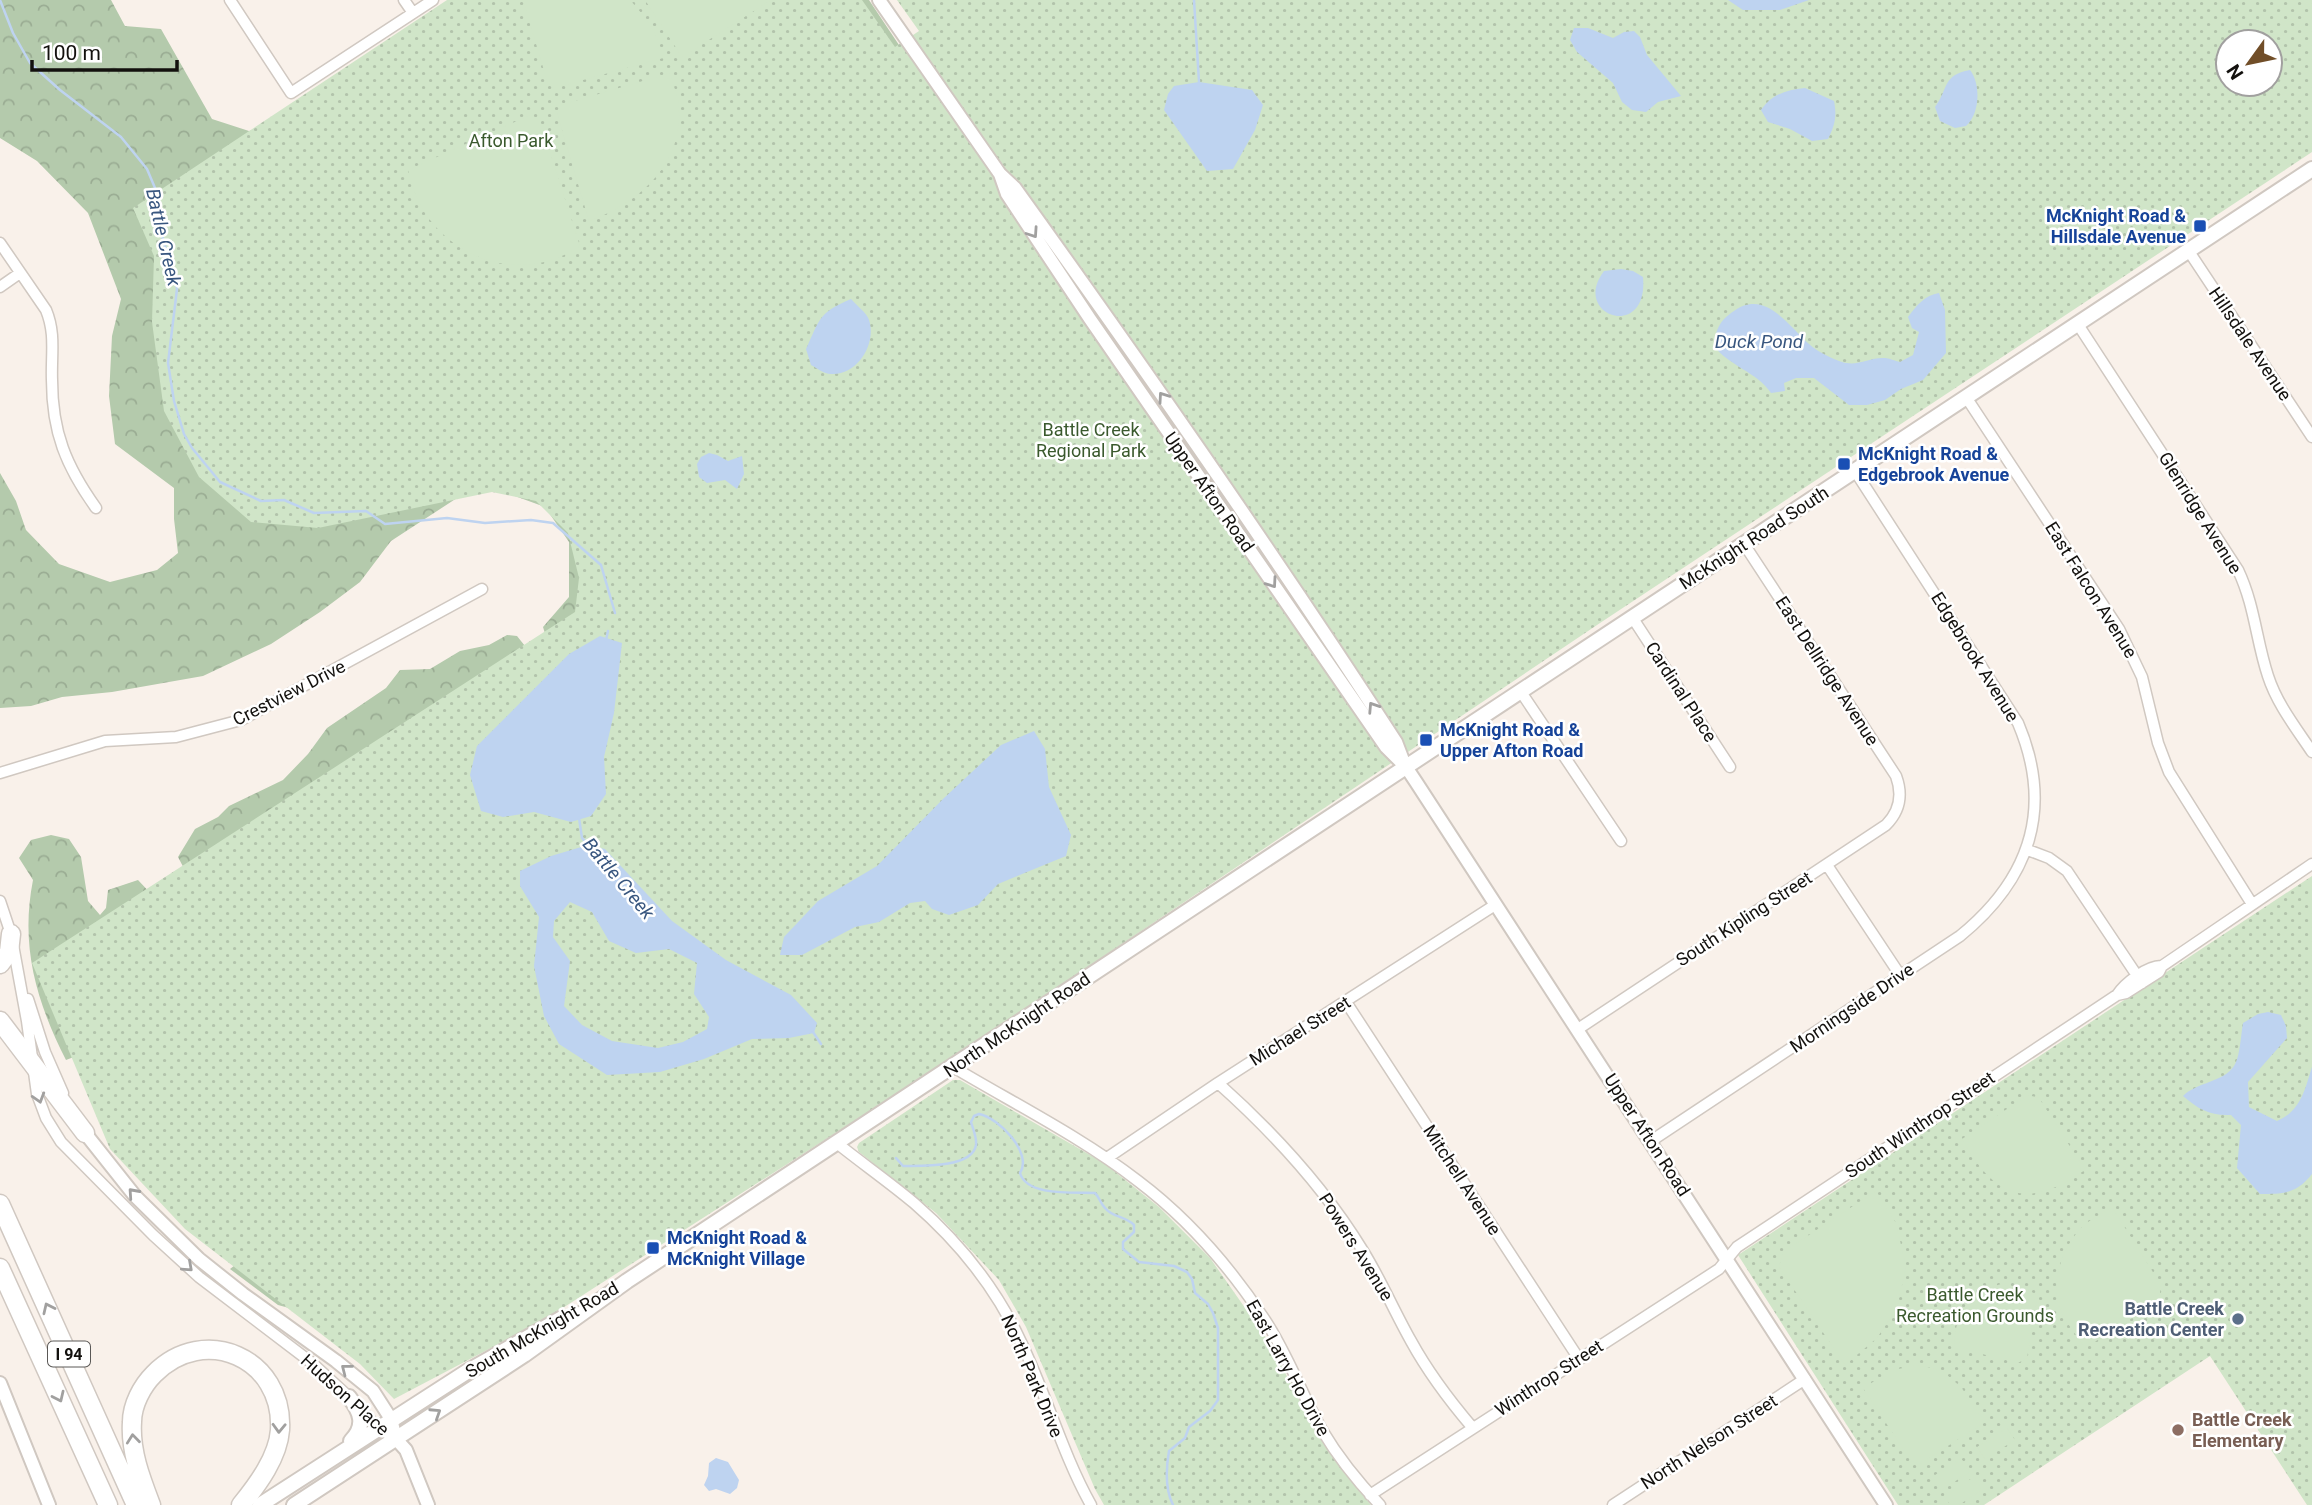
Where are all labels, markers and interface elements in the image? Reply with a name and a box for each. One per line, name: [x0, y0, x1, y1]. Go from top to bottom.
scale bar: [32, 28, 177, 72]
north arrow: [2214, 28, 2284, 98]
text: 100 m: [42, 41, 101, 65]
text: N: [2222, 60, 2248, 84]
park label: Afton Park: [469, 130, 554, 151]
water label: Battle Creek: [141, 186, 186, 289]
place label: McKnight Road & Hillsdale Avenue: [2046, 205, 2186, 247]
marker: McKnight Road & Hillsdale Avenue: [2192, 218, 2208, 234]
one-way arrow: [1025, 226, 1038, 239]
street label: Hillsdale Avenue: [2205, 283, 2296, 404]
water label: Duck Pond: [1715, 330, 1804, 353]
one-way arrow: [1159, 392, 1171, 405]
park label: Battle Creek Regional Park: [1036, 419, 1147, 461]
street label: Upper Afton Road: [1160, 428, 1259, 556]
place label: McKnight Road & Edgebrook Avenue: [1858, 443, 2009, 485]
street label: Glenridge Avenue: [2154, 448, 2246, 578]
marker: McKnight Road & Edgebrook Avenue: [1836, 456, 1852, 472]
street label: McKnight Road South: [1675, 482, 1832, 594]
street label: East Falcon Avenue: [2041, 518, 2142, 662]
one-way arrow: [1264, 575, 1276, 588]
street label: Edgebrook Avenue: [1927, 588, 2024, 725]
street label: East Dellridge Avenue: [1771, 592, 1883, 749]
street label: Cardinal Place: [1641, 638, 1722, 746]
street label: Crestview Drive: [229, 655, 349, 730]
one-way arrow: [1369, 702, 1382, 715]
place label: McKnight Road & Upper Afton Road: [1440, 719, 1583, 761]
marker: McKnight Road & Upper Afton Road: [1418, 732, 1434, 748]
water label: Battle Creek: [578, 833, 660, 924]
street label: South Kipling Street: [1672, 867, 1816, 970]
street label: Morningside Drive: [1786, 958, 1918, 1057]
street label: North McKnight Road: [939, 968, 1094, 1081]
street label: Michael Street: [1245, 991, 1354, 1070]
street label: South Winthrop Street: [1841, 1067, 1998, 1182]
street label: Upper Afton Road: [1600, 1070, 1695, 1200]
one-way arrow: [30, 1092, 45, 1104]
street label: Mitchell Avenue: [1419, 1121, 1506, 1239]
one-way arrow: [129, 1188, 142, 1201]
street label: Powers Avenue: [1315, 1189, 1398, 1305]
place label: McKnight Road & McKnight Village: [667, 1227, 807, 1269]
marker: McKnight Road & McKnight Village: [645, 1240, 661, 1256]
one-way arrow: [179, 1258, 192, 1271]
street label: South McKnight Road: [461, 1277, 622, 1382]
park label: Battle Creek Recreation Grounds: [1896, 1284, 2054, 1326]
street label: East Larry Ho Drive: [1242, 1296, 1335, 1440]
place label: Battle Creek Recreation Center: [2078, 1298, 2224, 1340]
one-way arrow: [42, 1303, 56, 1316]
street label: North Park Drive: [997, 1311, 1068, 1440]
marker: Battle Creek Recreation Center: [2230, 1311, 2246, 1327]
street label: Winthrop Street: [1491, 1335, 1607, 1420]
road number: I 94: [48, 1342, 90, 1366]
street label: Hudson Place: [297, 1350, 394, 1440]
one-way arrow: [342, 1364, 354, 1377]
one-way arrow: [51, 1390, 65, 1402]
street label: North Nelson Street: [1637, 1390, 1781, 1493]
one-way arrow: [429, 1408, 442, 1421]
place label: Battle Creek Elementary: [2192, 1409, 2292, 1451]
marker: Battle Creek Elementary: [2170, 1422, 2186, 1438]
one-way arrow: [271, 1423, 286, 1434]
one-way arrow: [126, 1434, 141, 1445]

